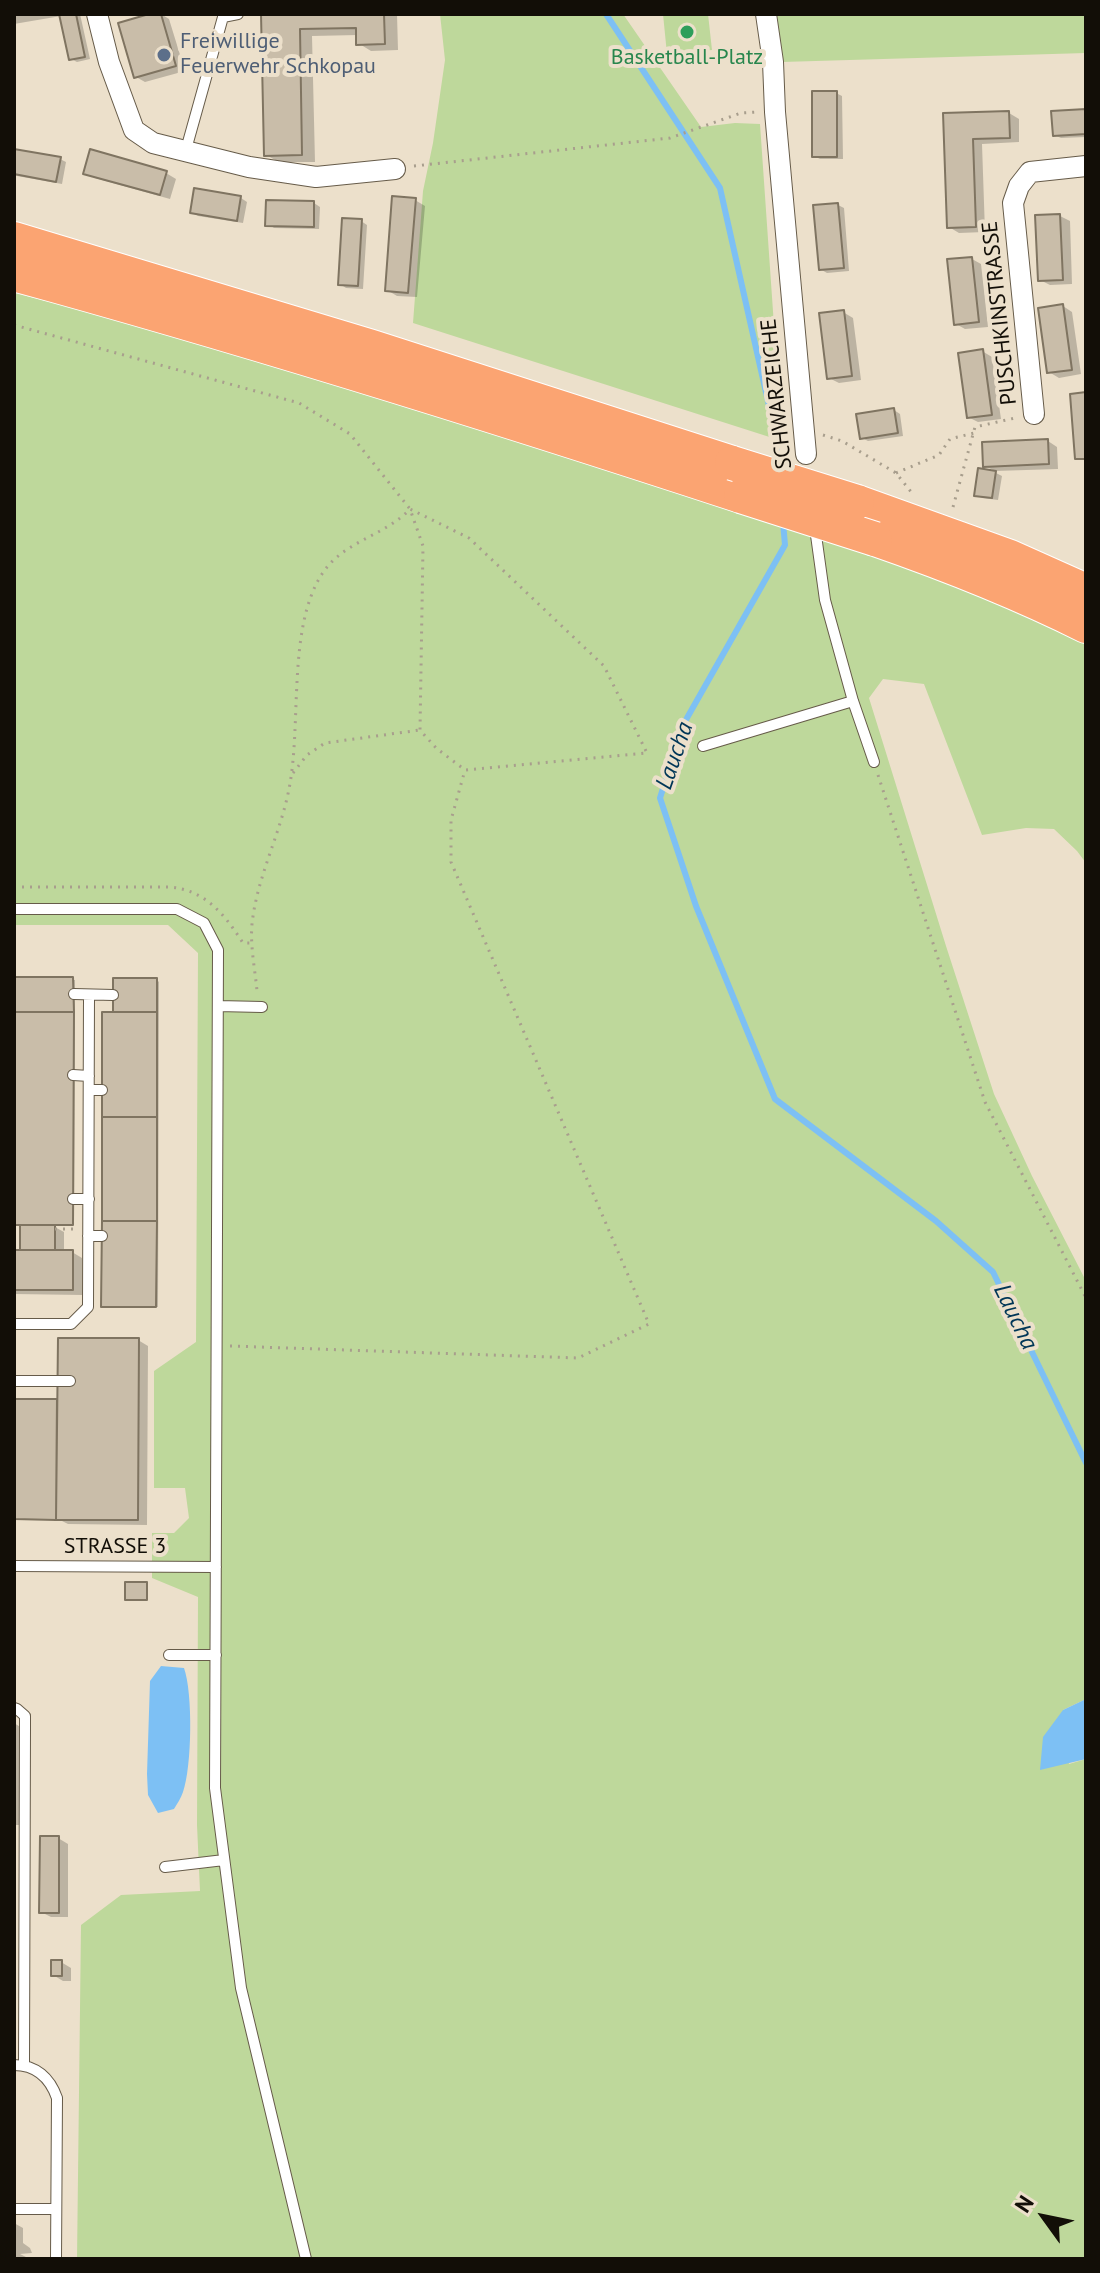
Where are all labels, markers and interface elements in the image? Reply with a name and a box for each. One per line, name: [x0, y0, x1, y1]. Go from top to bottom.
marker: Basketball-Platz: [678, 23, 696, 41]
place label: Freiwillige Feuerwehr Schkopau: [180, 29, 376, 80]
place label: Basketball-Platz: [611, 45, 763, 71]
marker: Freiwillige Feuerwehr Schkopau: [155, 46, 173, 64]
street label: PUSCHKINSTRASSE: [977, 220, 1023, 406]
street label: SCHWARZEICHE: [756, 317, 798, 471]
water label: Laucha: [650, 718, 700, 794]
water label: Laucha: [987, 1279, 1043, 1355]
street label: STRASSE 3: [64, 1534, 166, 1560]
north arrow: [1004, 2177, 1084, 2257]
text: N: [1008, 2190, 1040, 2218]

